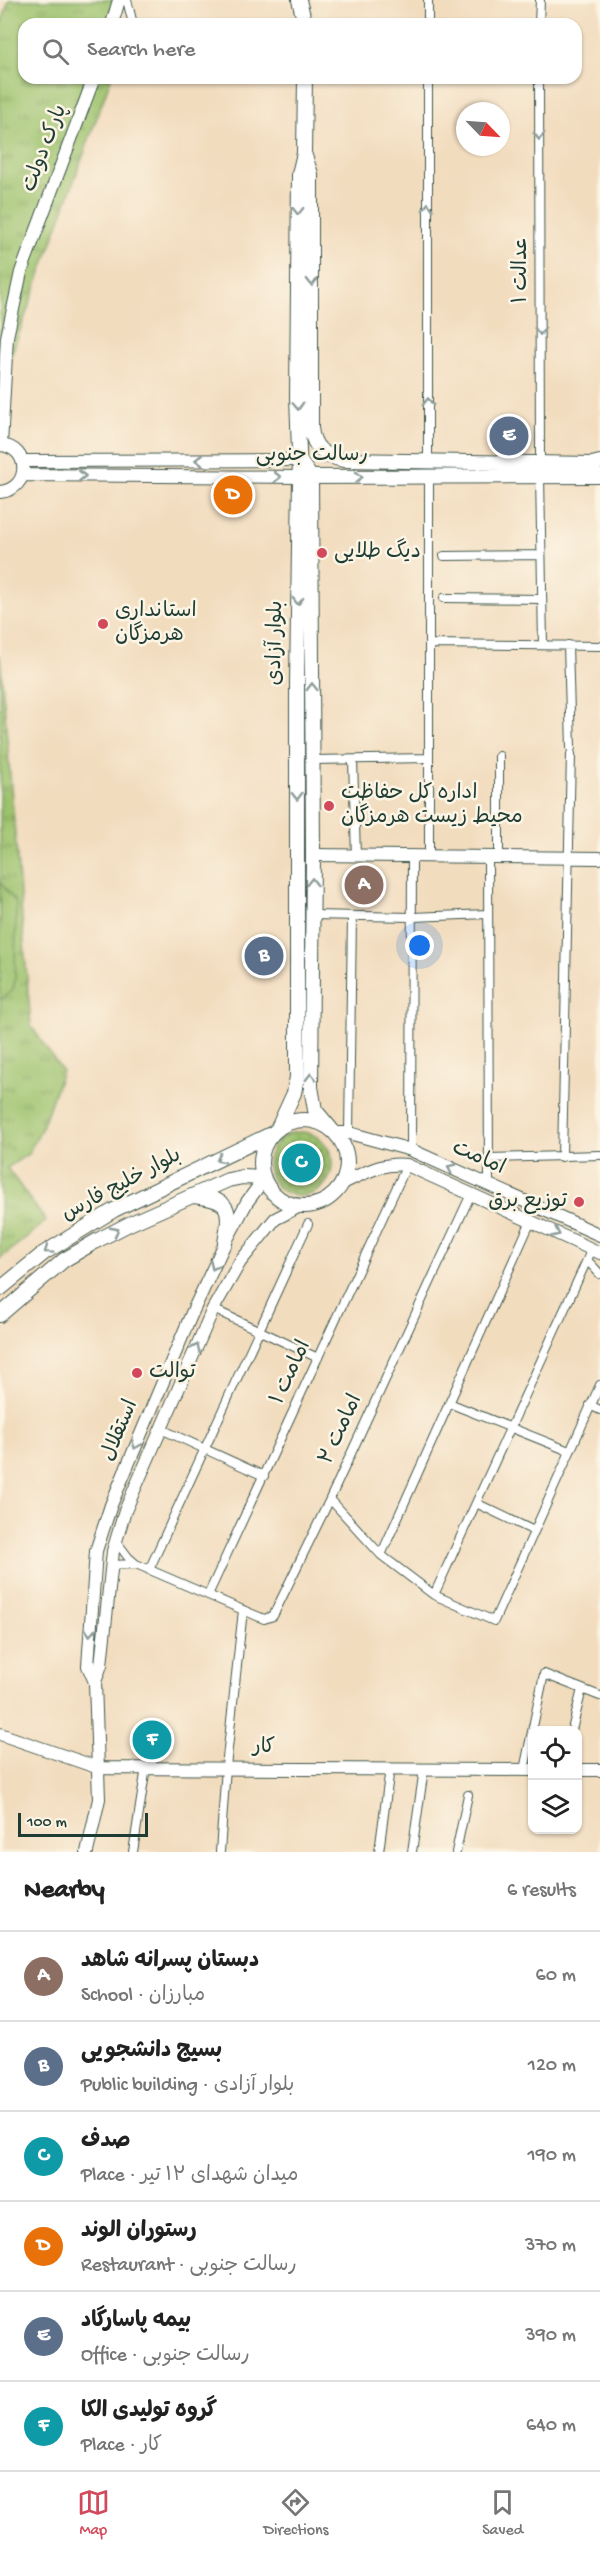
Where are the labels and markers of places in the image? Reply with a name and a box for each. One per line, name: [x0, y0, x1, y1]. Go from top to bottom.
pin: E: [490, 414, 528, 458]
pin: D: [214, 472, 252, 518]
place label: دیگ طلایی: [334, 538, 421, 566]
marker: دیگ طلایی: [315, 546, 329, 560]
place label: استانداری هرمزگان: [115, 600, 197, 649]
marker: استانداری هرمزگان: [96, 617, 110, 631]
place label: اداره کل حفاظت محیط زیست هرمزگان: [341, 782, 523, 831]
marker: اداره کل حفاظت محیط زیست هرمزگان: [322, 799, 336, 813]
pin: A: [344, 862, 384, 908]
pin: B: [244, 934, 284, 978]
pin: C: [282, 1140, 320, 1186]
place label: توزیع برق: [488, 1190, 568, 1215]
marker: توزیع برق: [572, 1195, 586, 1209]
place label: توالت: [149, 1361, 196, 1386]
marker: توالت: [130, 1366, 144, 1380]
pin: F: [132, 1718, 172, 1762]

